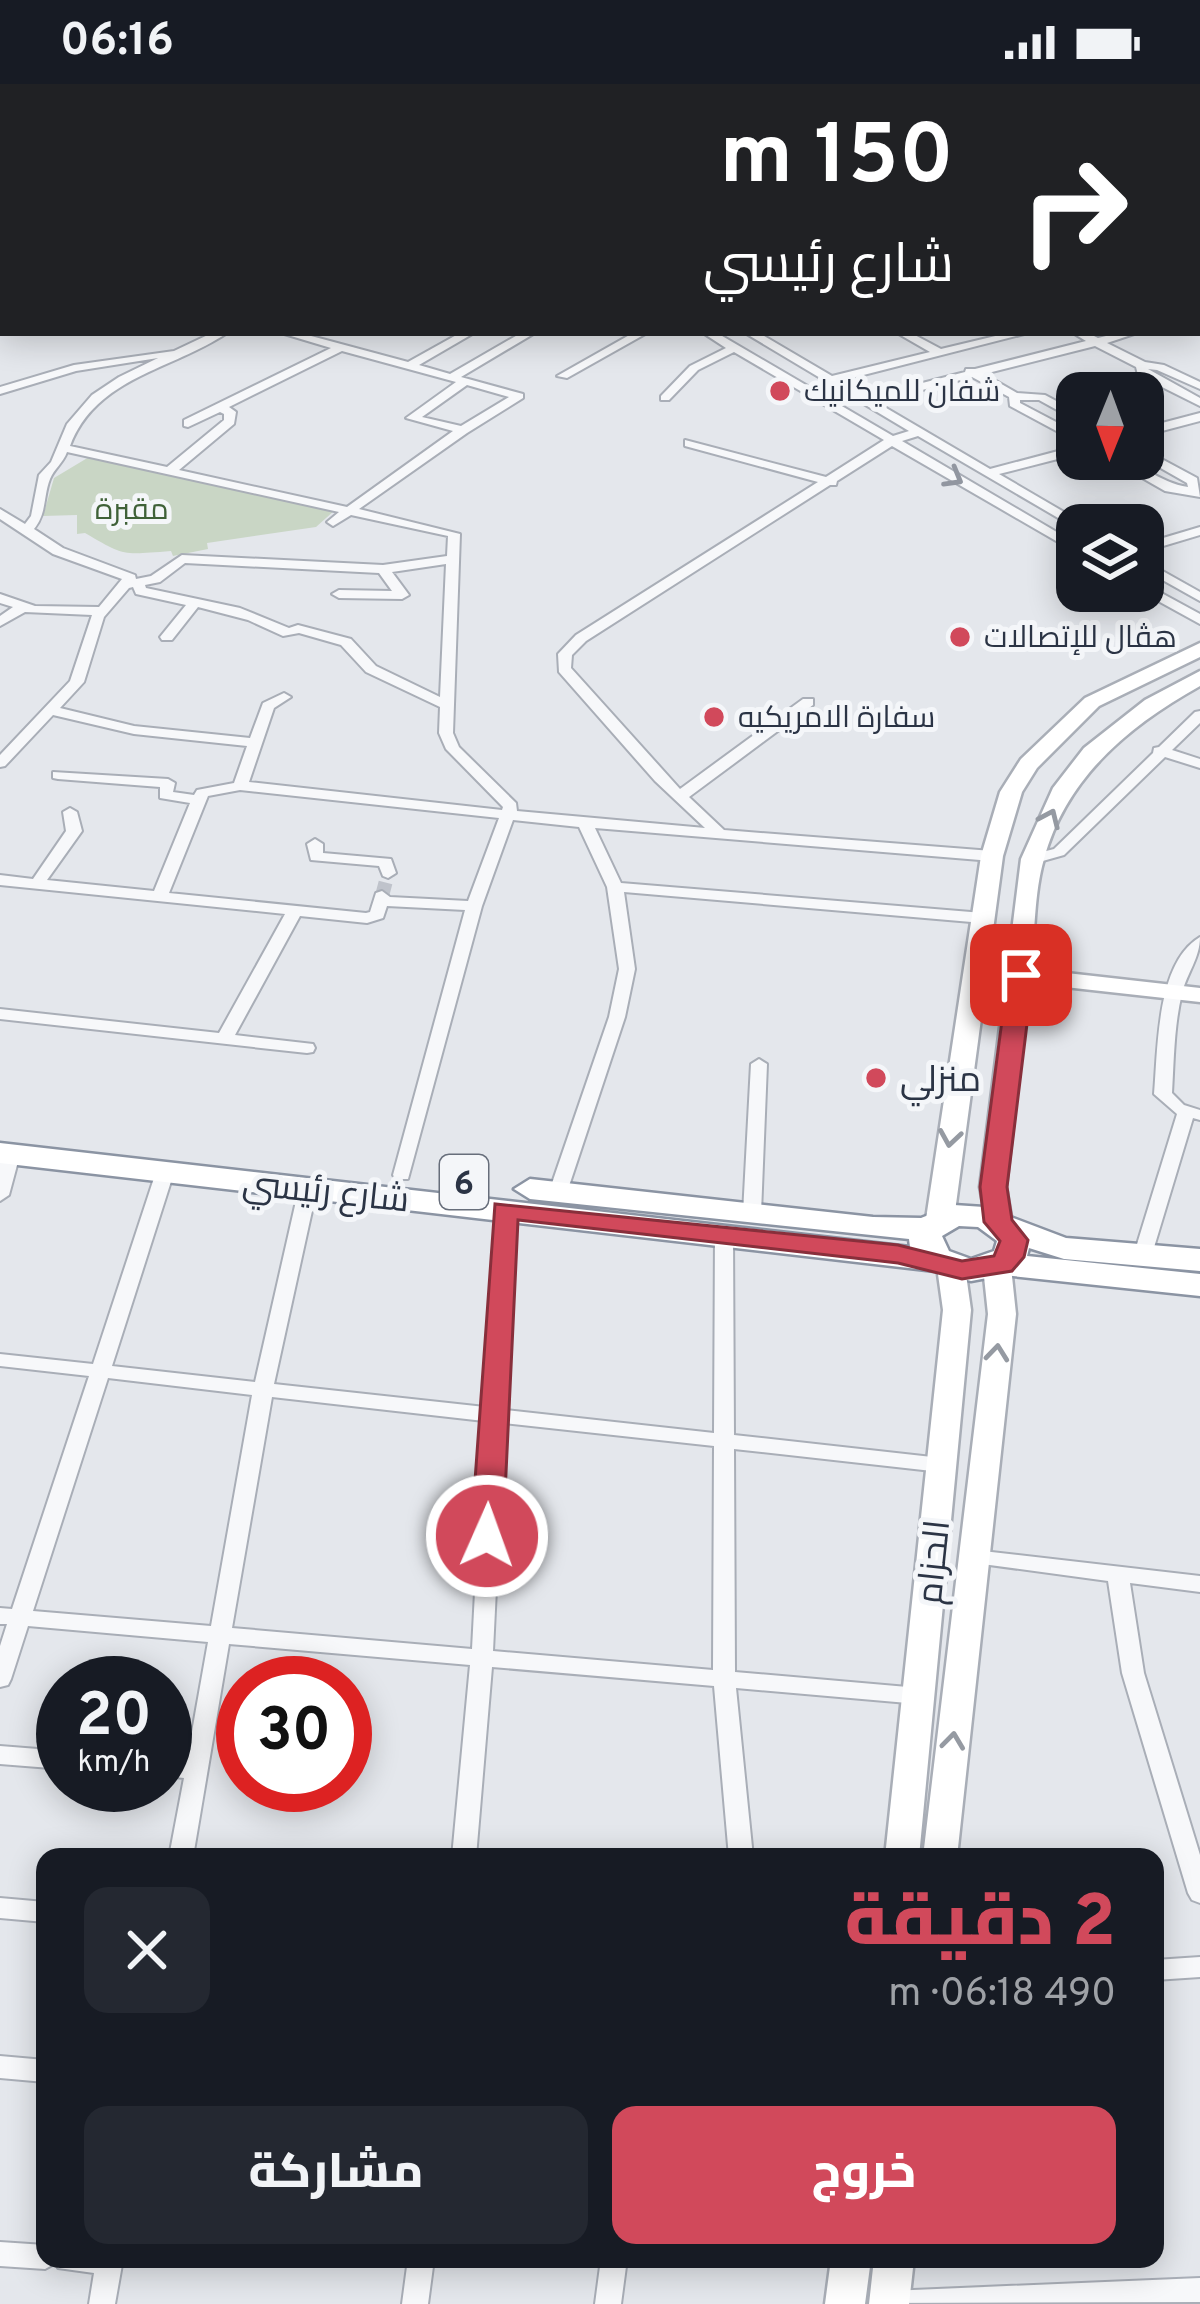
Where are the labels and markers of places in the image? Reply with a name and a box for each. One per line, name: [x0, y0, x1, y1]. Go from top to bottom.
place label: شفان للميكانيك: [804, 375, 1000, 412]
marker: شفان للميكانيك: [767, 378, 793, 404]
place label: هڤال للإتصالات: [984, 621, 1177, 658]
marker: هڤال للإتصالات: [947, 624, 973, 650]
place label: سفارة الامريكيه: [738, 701, 935, 738]
marker: سفارة الامريكيه: [701, 704, 727, 730]
pin: [970, 924, 1072, 1026]
place label: منزلي: [900, 1059, 981, 1107]
marker: منزلي: [863, 1065, 889, 1091]

